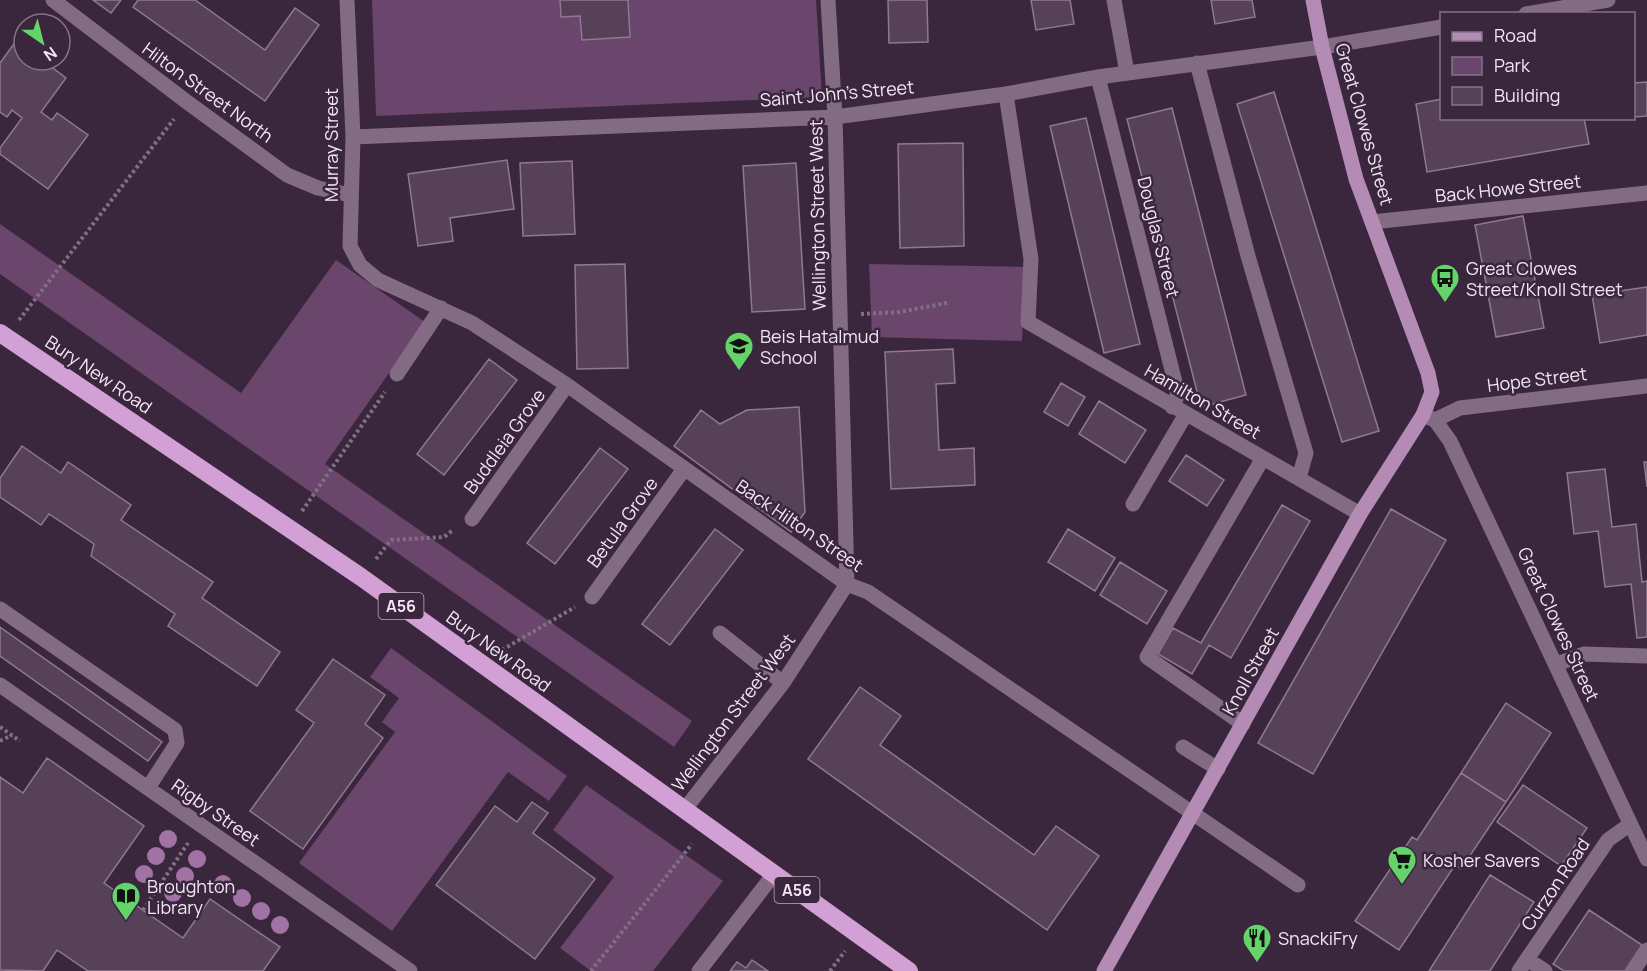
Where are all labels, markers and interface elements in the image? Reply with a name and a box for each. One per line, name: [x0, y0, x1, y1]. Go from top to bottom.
north arrow: [12, 12, 72, 72]
legend: [1440, 12, 1635, 120]
text: Road: [1494, 23, 1537, 47]
street label: Hilton Street North: [138, 36, 278, 148]
street label: Great Clowes Street: [1330, 40, 1400, 208]
text: N: [40, 42, 62, 67]
text: Park: [1494, 53, 1531, 77]
street label: Saint John's Street: [759, 74, 915, 112]
text: Building: [1494, 83, 1560, 107]
street label: Murray Street: [319, 88, 343, 202]
street label: Wellington Street West: [803, 119, 831, 311]
street label: Back Howe Street: [1434, 168, 1582, 208]
street label: Douglas Street: [1132, 174, 1186, 300]
place label: Great Clowes Street/Knoll Street: [1466, 256, 1623, 301]
bus stop icon: Great Clowes Street/Knoll Street: [1429, 262, 1461, 304]
place label: Beis Hatalmud School: [760, 324, 879, 369]
street label: Bury New Road: [41, 329, 157, 419]
school or university icon: Beis Hatalmud School: [723, 330, 755, 372]
street label: Hamilton Street: [1140, 358, 1266, 444]
street label: Hope Street: [1486, 361, 1588, 397]
street label: Buddleia Grove: [458, 384, 550, 498]
street label: Betula Grove: [581, 472, 663, 572]
street label: Back Hilton Street: [732, 473, 868, 577]
street label: Great Clowes Street: [1513, 543, 1605, 705]
road number: A56: [378, 593, 424, 619]
street label: Bury New Road: [442, 605, 556, 697]
street label: Knoll Street: [1216, 623, 1284, 719]
street label: Wellington Street West: [666, 628, 800, 796]
street label: Rigby Street: [167, 773, 265, 851]
street label: Curzon Road: [1515, 833, 1595, 935]
supermarket icon: Kosher Savers: [1386, 844, 1418, 886]
place label: Kosher Savers: [1423, 848, 1540, 872]
place label: Broughton Library: [147, 874, 235, 919]
road number: A56: [774, 877, 820, 903]
library icon: Broughton Library: [110, 880, 142, 922]
restaurant icon: SnackiFry: [1241, 922, 1273, 964]
place label: SnackiFry: [1278, 926, 1358, 950]

